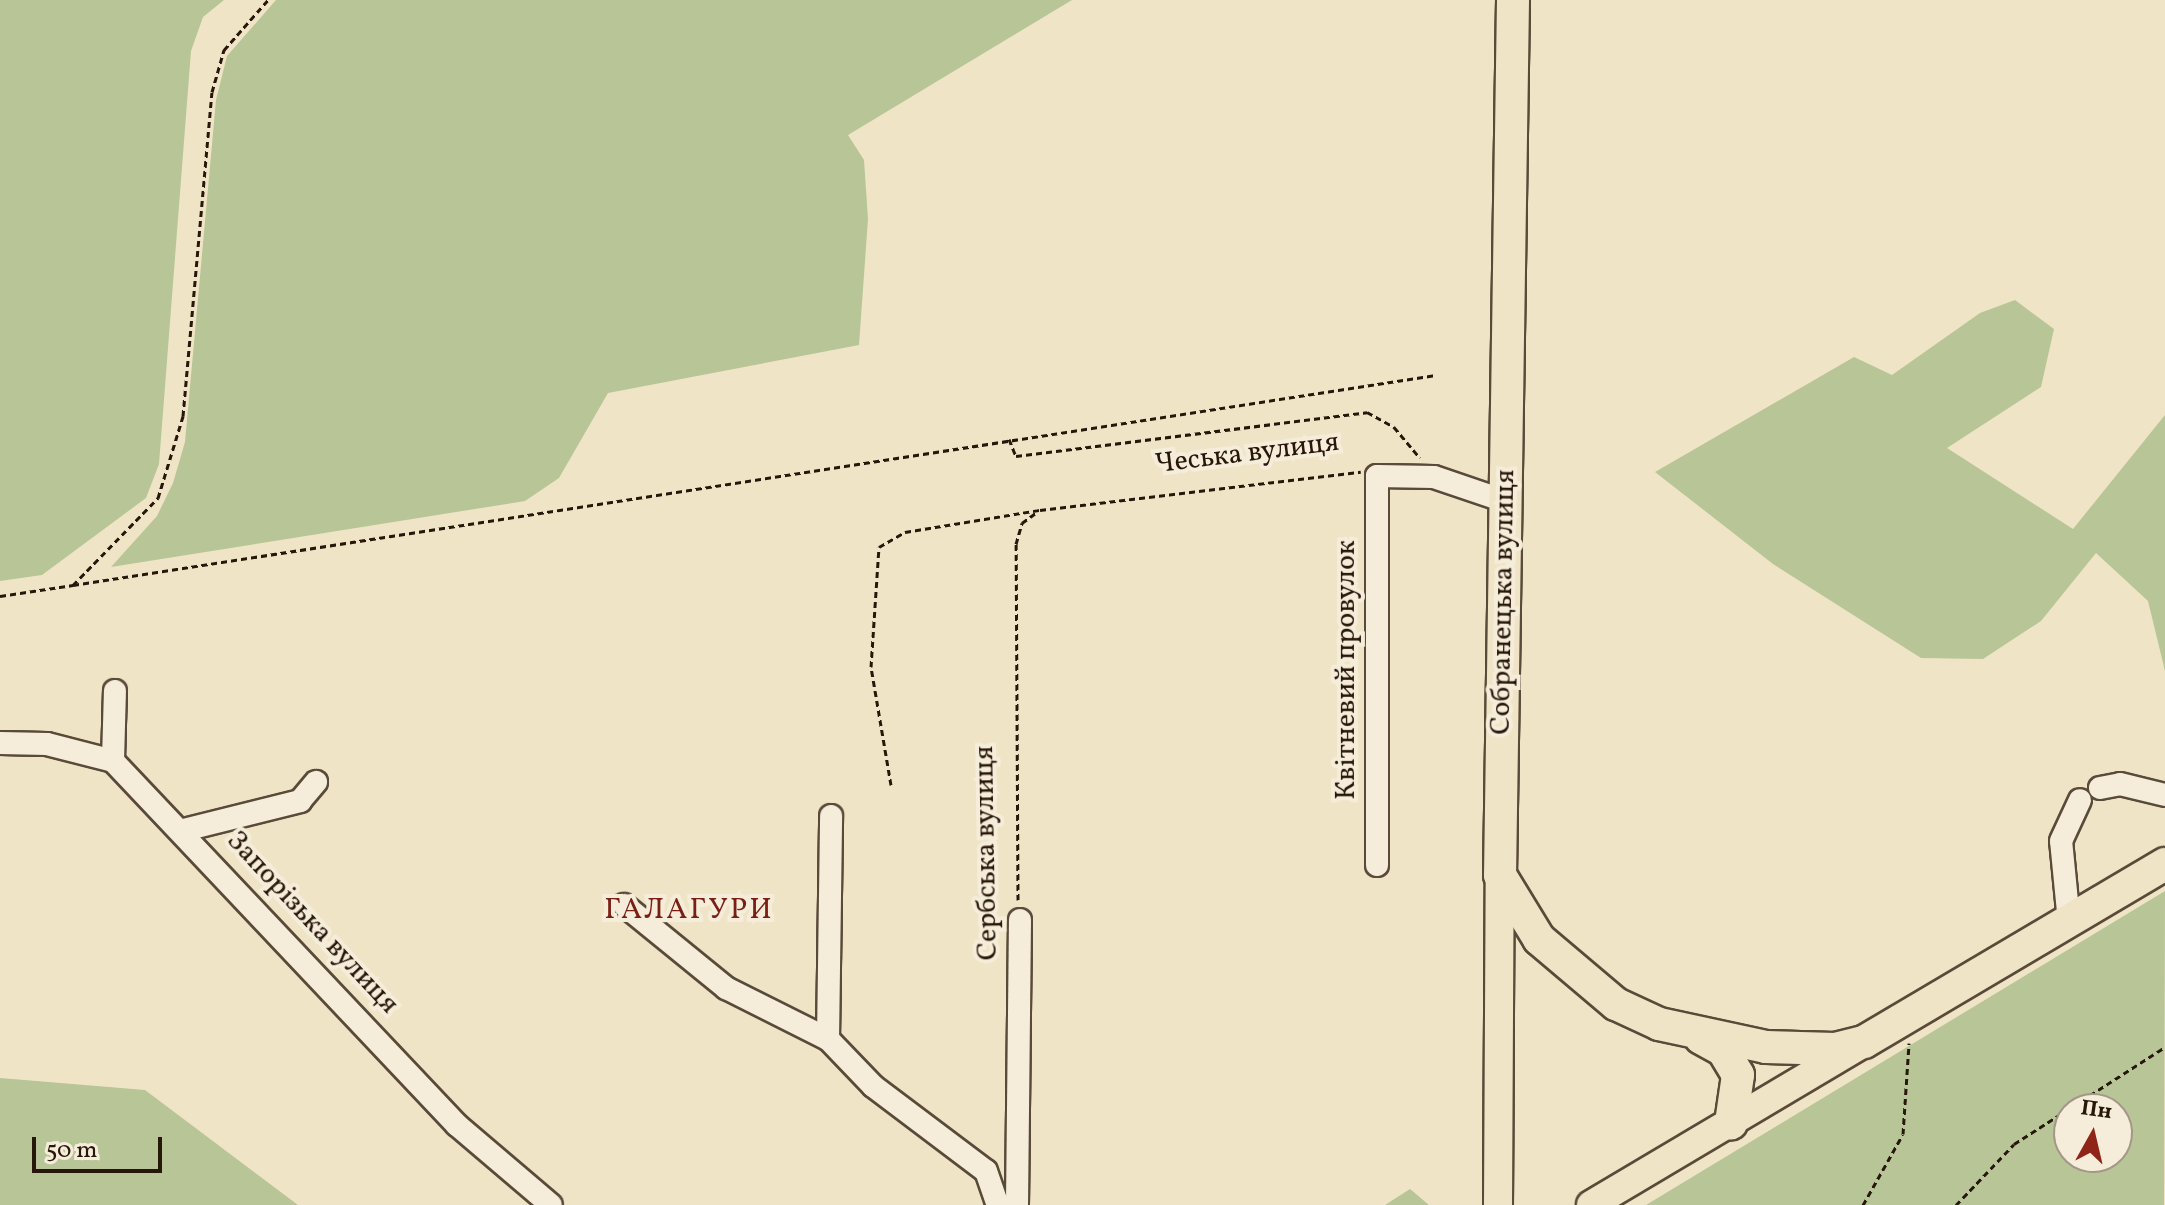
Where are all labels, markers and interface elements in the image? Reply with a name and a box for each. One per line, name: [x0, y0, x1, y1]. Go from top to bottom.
street label: Чеська вулиця: [1153, 426, 1341, 482]
street label: Собранецька вулиця: [1485, 469, 1523, 735]
street label: Квітневий провулок: [1330, 540, 1364, 800]
street label: Сербська вулиця: [968, 745, 1006, 961]
street label: Запорізька вулиця: [219, 825, 405, 1021]
district label: ГАЛАГУРИ: [604, 892, 774, 928]
north arrow: [2053, 1093, 2133, 1173]
text: Пн: [2079, 1093, 2114, 1128]
scale bar: [36, 1121, 166, 1171]
text: 50 m: [46, 1134, 98, 1168]

